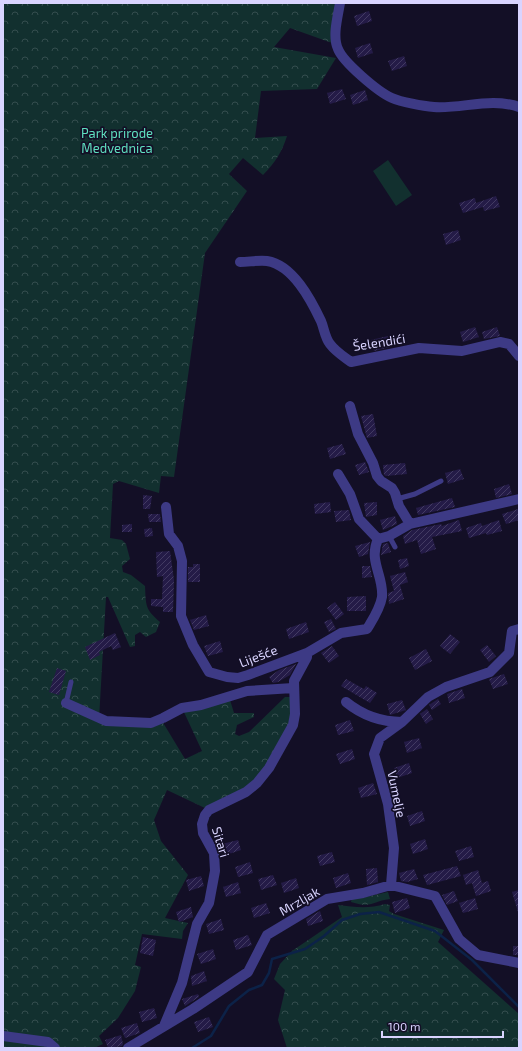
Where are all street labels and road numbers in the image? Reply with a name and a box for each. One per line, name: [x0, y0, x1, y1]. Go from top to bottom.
street label: Šelendići: [352, 330, 406, 354]
street label: Liješće: [236, 641, 280, 671]
street label: Vumelje: [384, 769, 410, 819]
street label: Sitari: [209, 825, 233, 859]
street label: Mrzljak: [276, 883, 322, 919]

